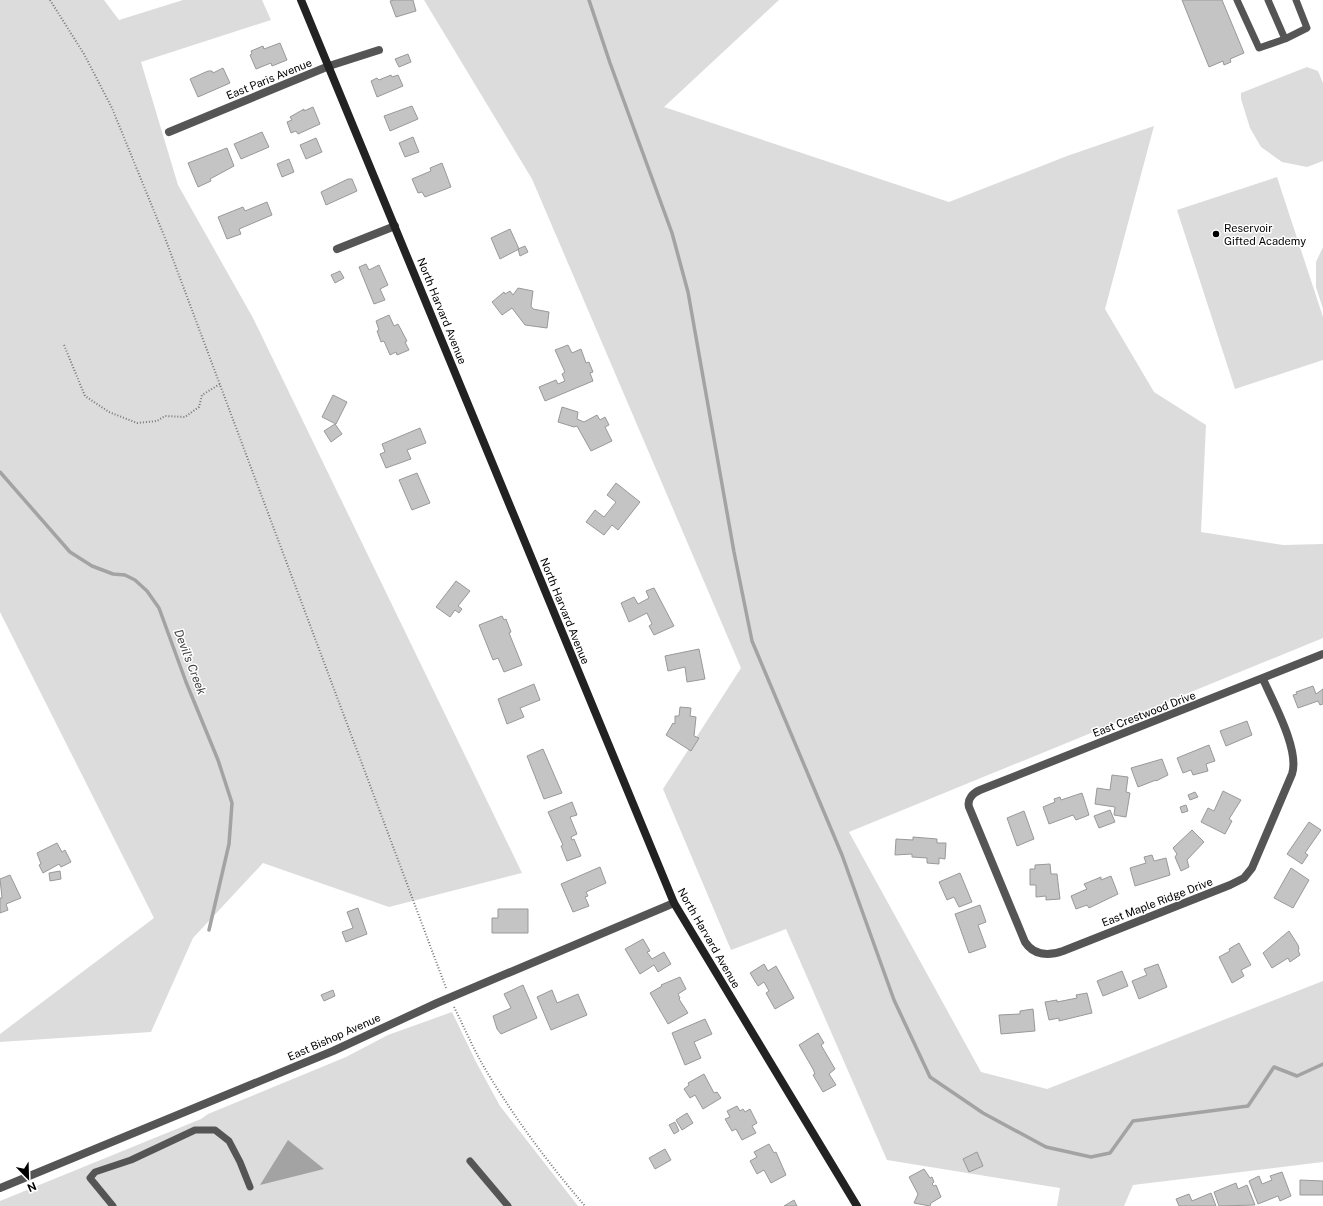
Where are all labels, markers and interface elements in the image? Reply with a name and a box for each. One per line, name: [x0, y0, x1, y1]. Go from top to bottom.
street label: East Paris Avenue: [224, 56, 314, 102]
place label: Reservoir Gifted Academy: [1224, 222, 1306, 247]
marker: Reservoir Gifted Academy: [1211, 229, 1221, 239]
street label: North Harvard Avenue: [415, 256, 469, 366]
street label: North Harvard Avenue: [538, 556, 592, 666]
water label: Devil's Creek: [171, 627, 209, 697]
street label: East Crestwood Drive: [1091, 689, 1197, 739]
street label: East Maple Ridge Drive: [1100, 875, 1214, 929]
street label: North Harvard Avenue: [675, 886, 743, 990]
street label: East Bishop Avenue: [286, 1011, 382, 1063]
north arrow: [8, 1158, 48, 1198]
text: N: [26, 1180, 38, 1194]

